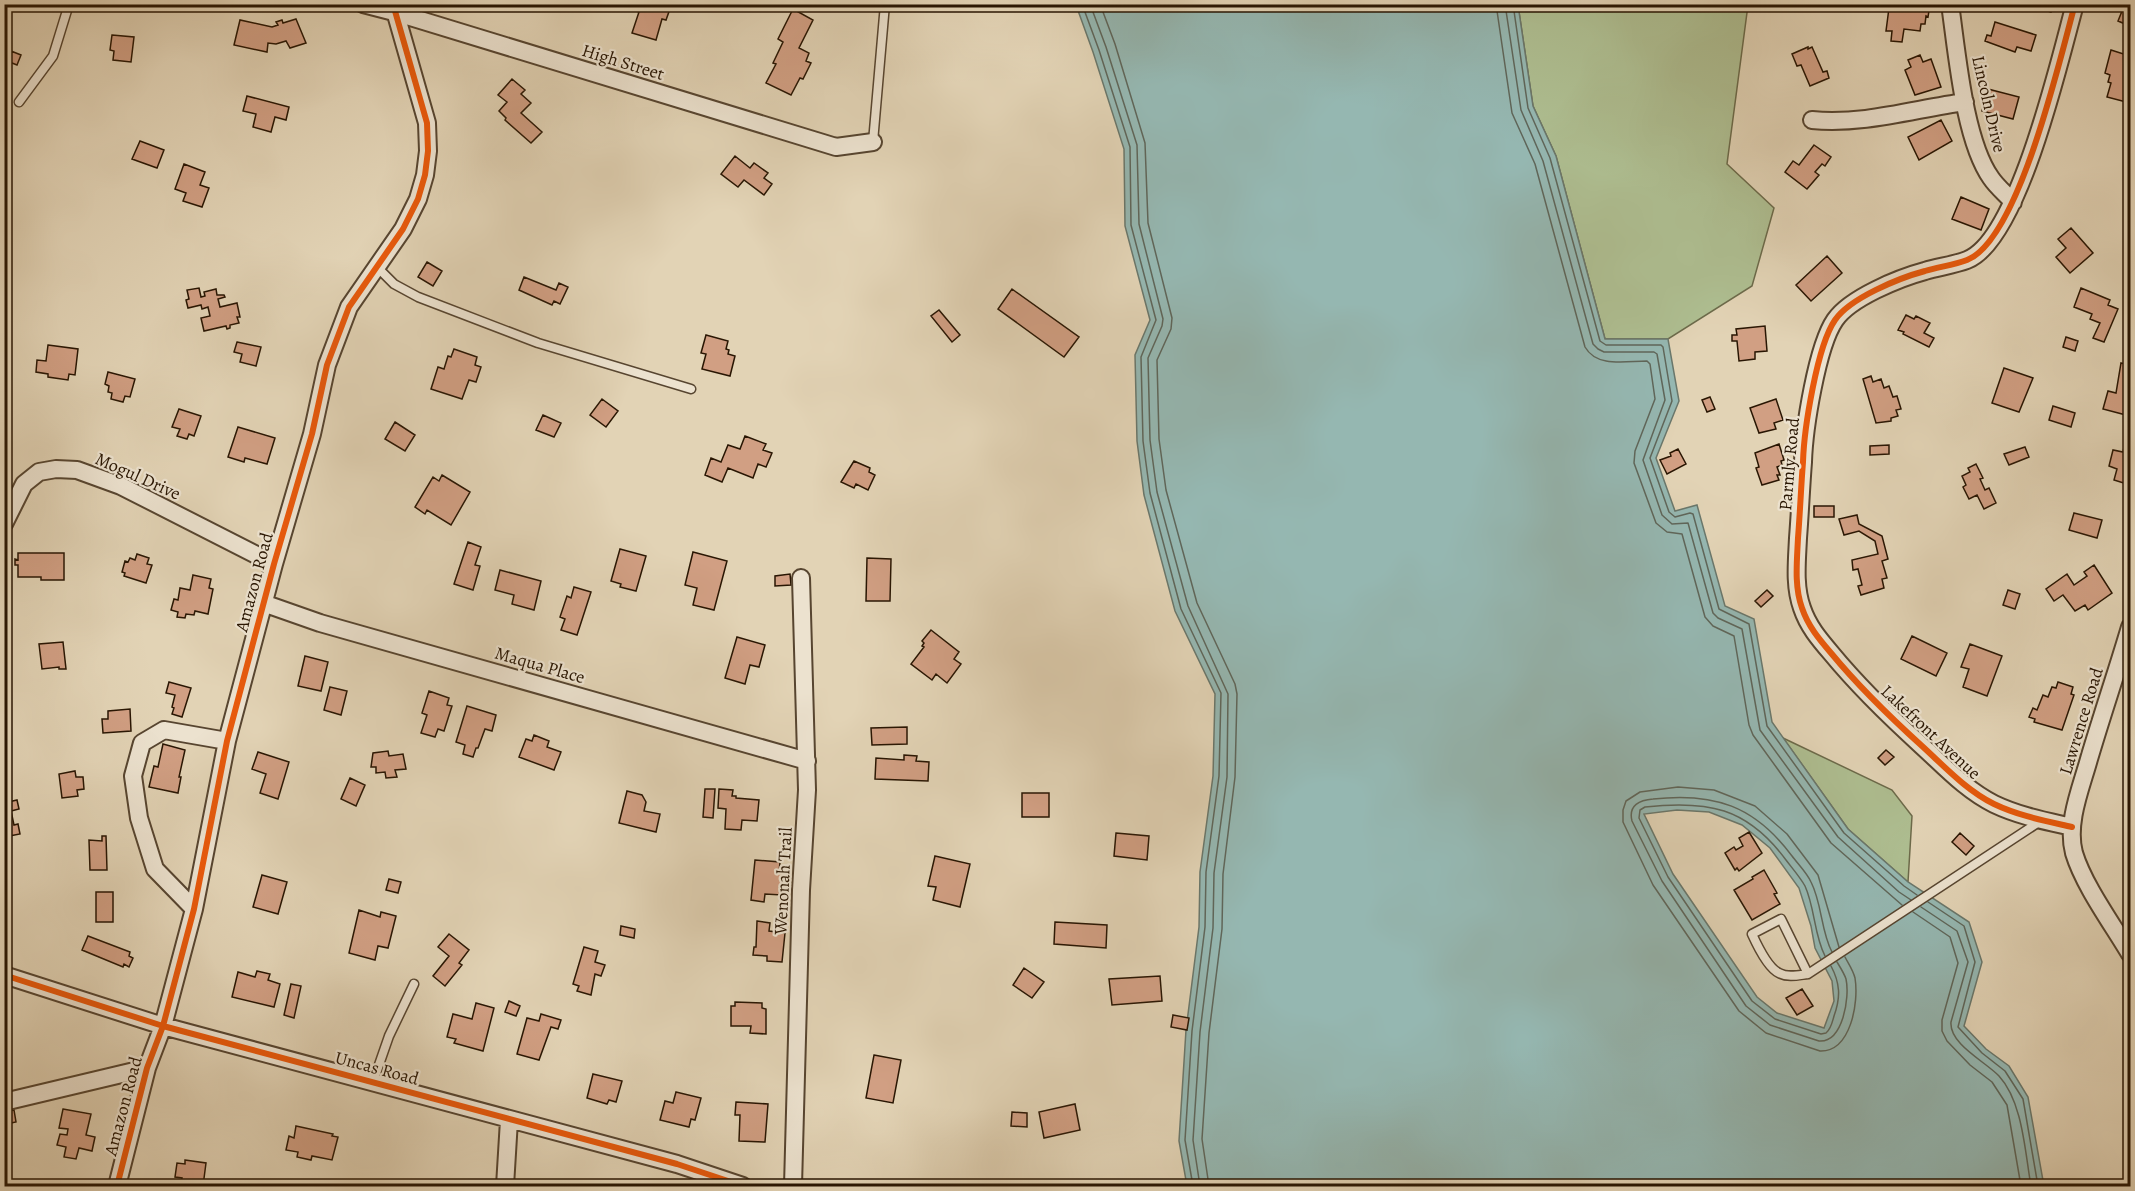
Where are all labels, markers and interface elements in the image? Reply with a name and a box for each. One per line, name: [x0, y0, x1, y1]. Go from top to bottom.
street label: High Street: [579, 38, 667, 86]
street label: Lincoln Drive: [1966, 53, 2012, 155]
street label: Parmly Road: [1773, 416, 1805, 512]
street label: Mogul Drive: [92, 447, 184, 505]
street label: Amazon Road: [229, 529, 279, 635]
street label: Maqua Place: [492, 641, 588, 689]
street label: Lawrence Road: [2053, 664, 2109, 778]
street label: Lakefront Avenue: [1876, 679, 1986, 785]
street label: Wenonah Trail: [768, 826, 798, 936]
street label: Uncas Road: [332, 1045, 422, 1091]
street label: Amazon Road: [98, 1053, 148, 1159]

